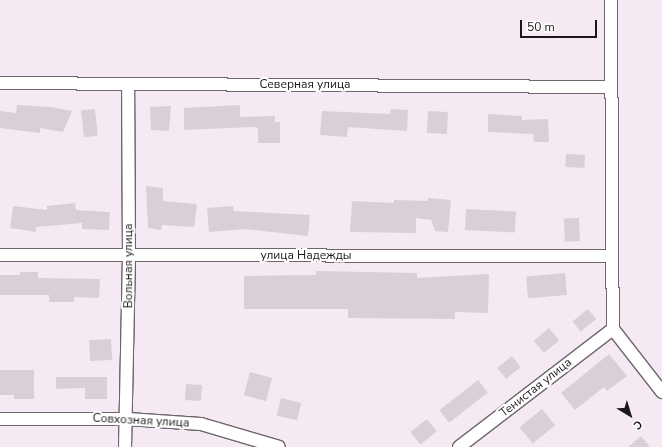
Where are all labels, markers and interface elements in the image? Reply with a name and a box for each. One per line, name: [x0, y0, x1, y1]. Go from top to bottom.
scale bar: [522, 12, 599, 38]
text: 50 m: [527, 19, 555, 35]
street label: Северная улица: [259, 78, 351, 92]
street label: Вольная улица: [122, 224, 136, 308]
street label: улица Надежды: [260, 249, 352, 263]
street label: Тенистая улица: [497, 355, 575, 421]
north arrow: [610, 395, 650, 435]
street label: Совхозная улица: [92, 411, 190, 431]
text: С: [630, 417, 645, 433]

